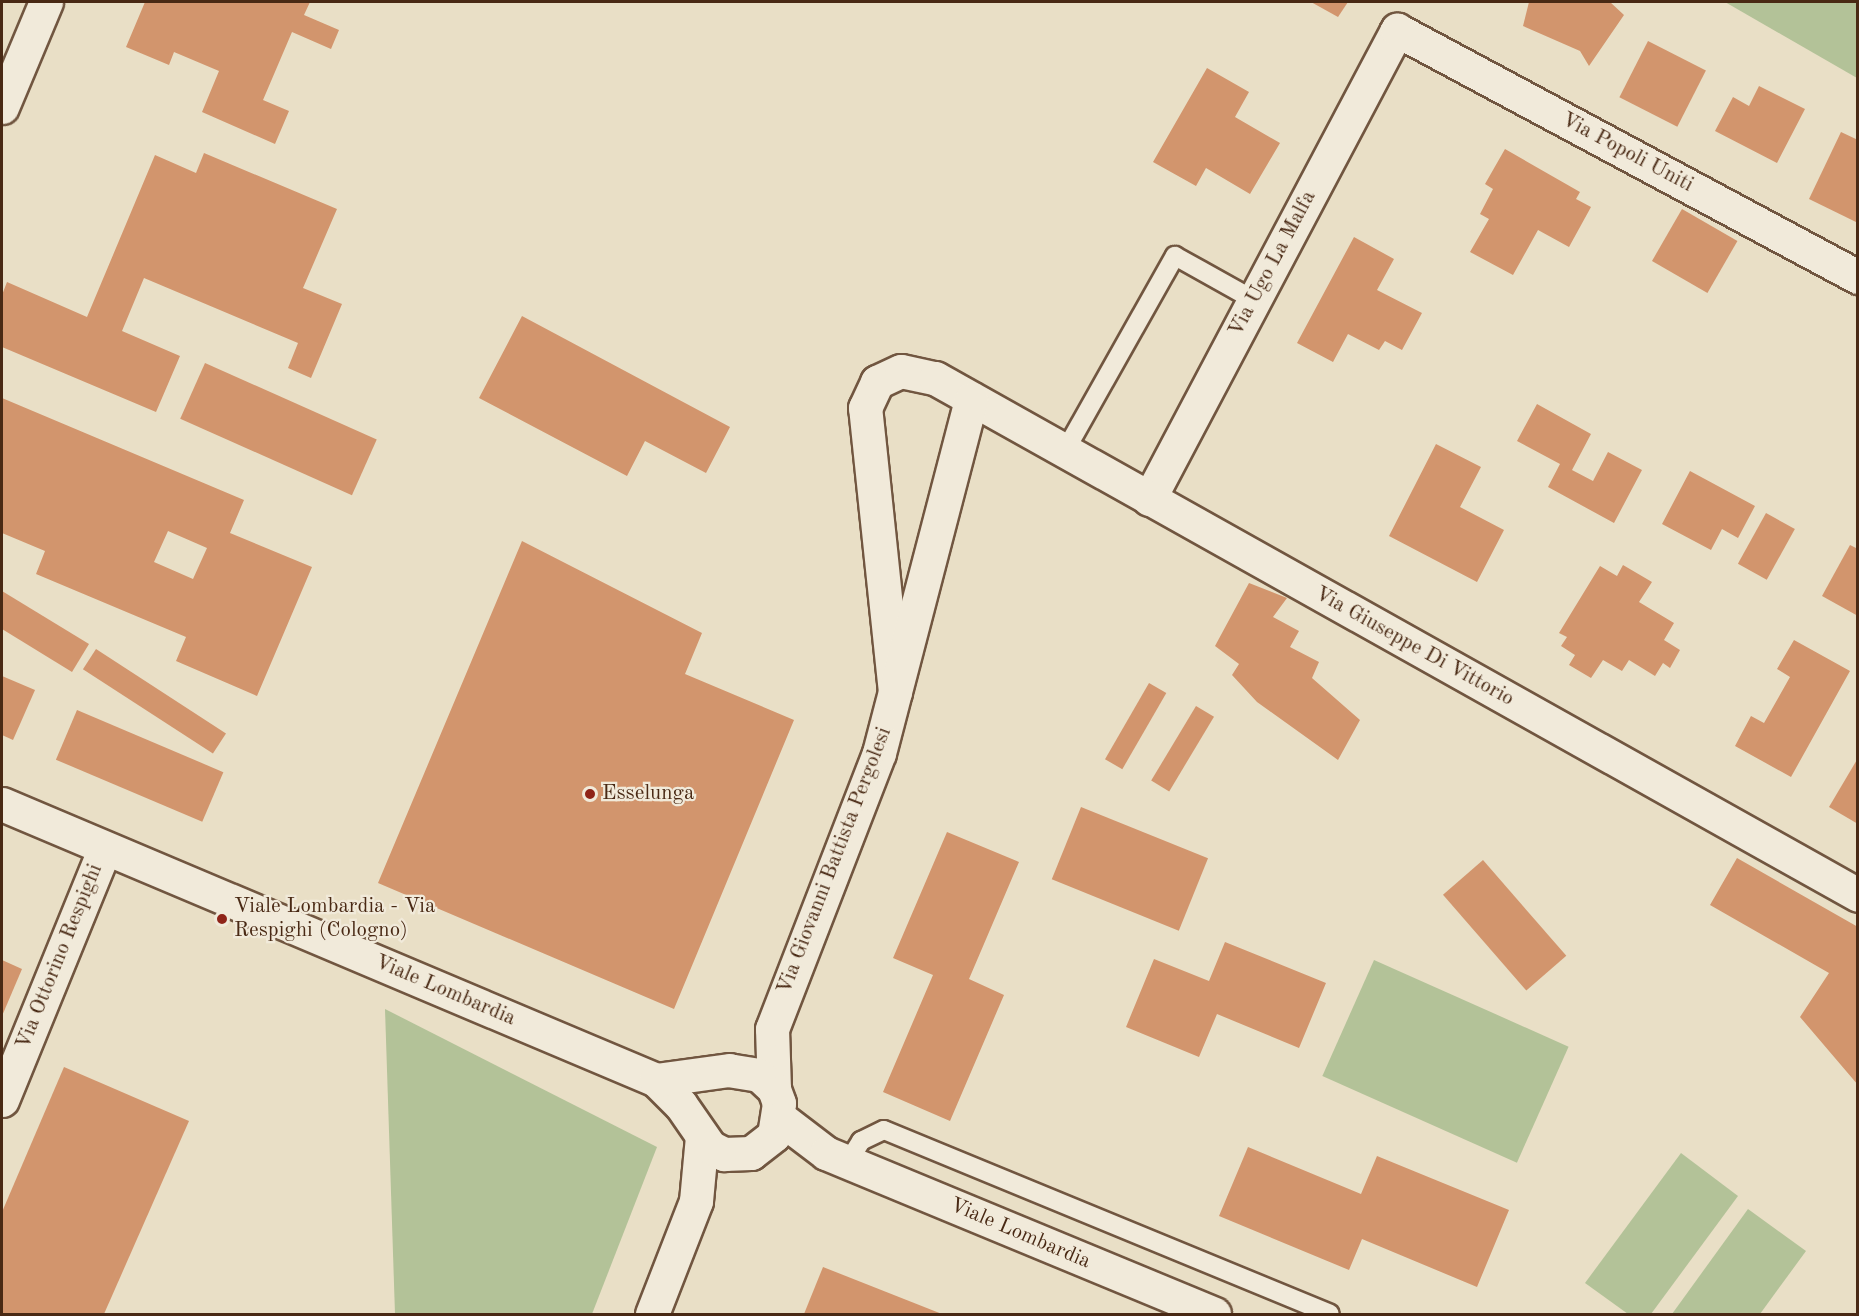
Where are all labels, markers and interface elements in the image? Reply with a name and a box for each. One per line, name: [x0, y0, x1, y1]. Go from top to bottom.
street label: Via Popoli Uniti: [1557, 108, 1697, 198]
street label: Via Ugo La Malfa: [1224, 187, 1322, 341]
street label: Via Giuseppe Di Vittorio: [1310, 582, 1518, 712]
street label: Via Giovanni Battista Pergolesi: [772, 724, 898, 998]
place label: Esselunga: [602, 781, 694, 807]
marker: Esselunga: [583, 787, 597, 801]
street label: Via Ottorino Respighi: [11, 861, 109, 1053]
place label: Viale Lombardia - Via Respighi (Cologno): [234, 894, 435, 944]
marker: Viale Lombardia - Via Respighi (Cologno): [215, 912, 229, 926]
street label: Viale Lombardia: [371, 950, 519, 1032]
street label: Viale Lombardia: [946, 1193, 1094, 1275]

